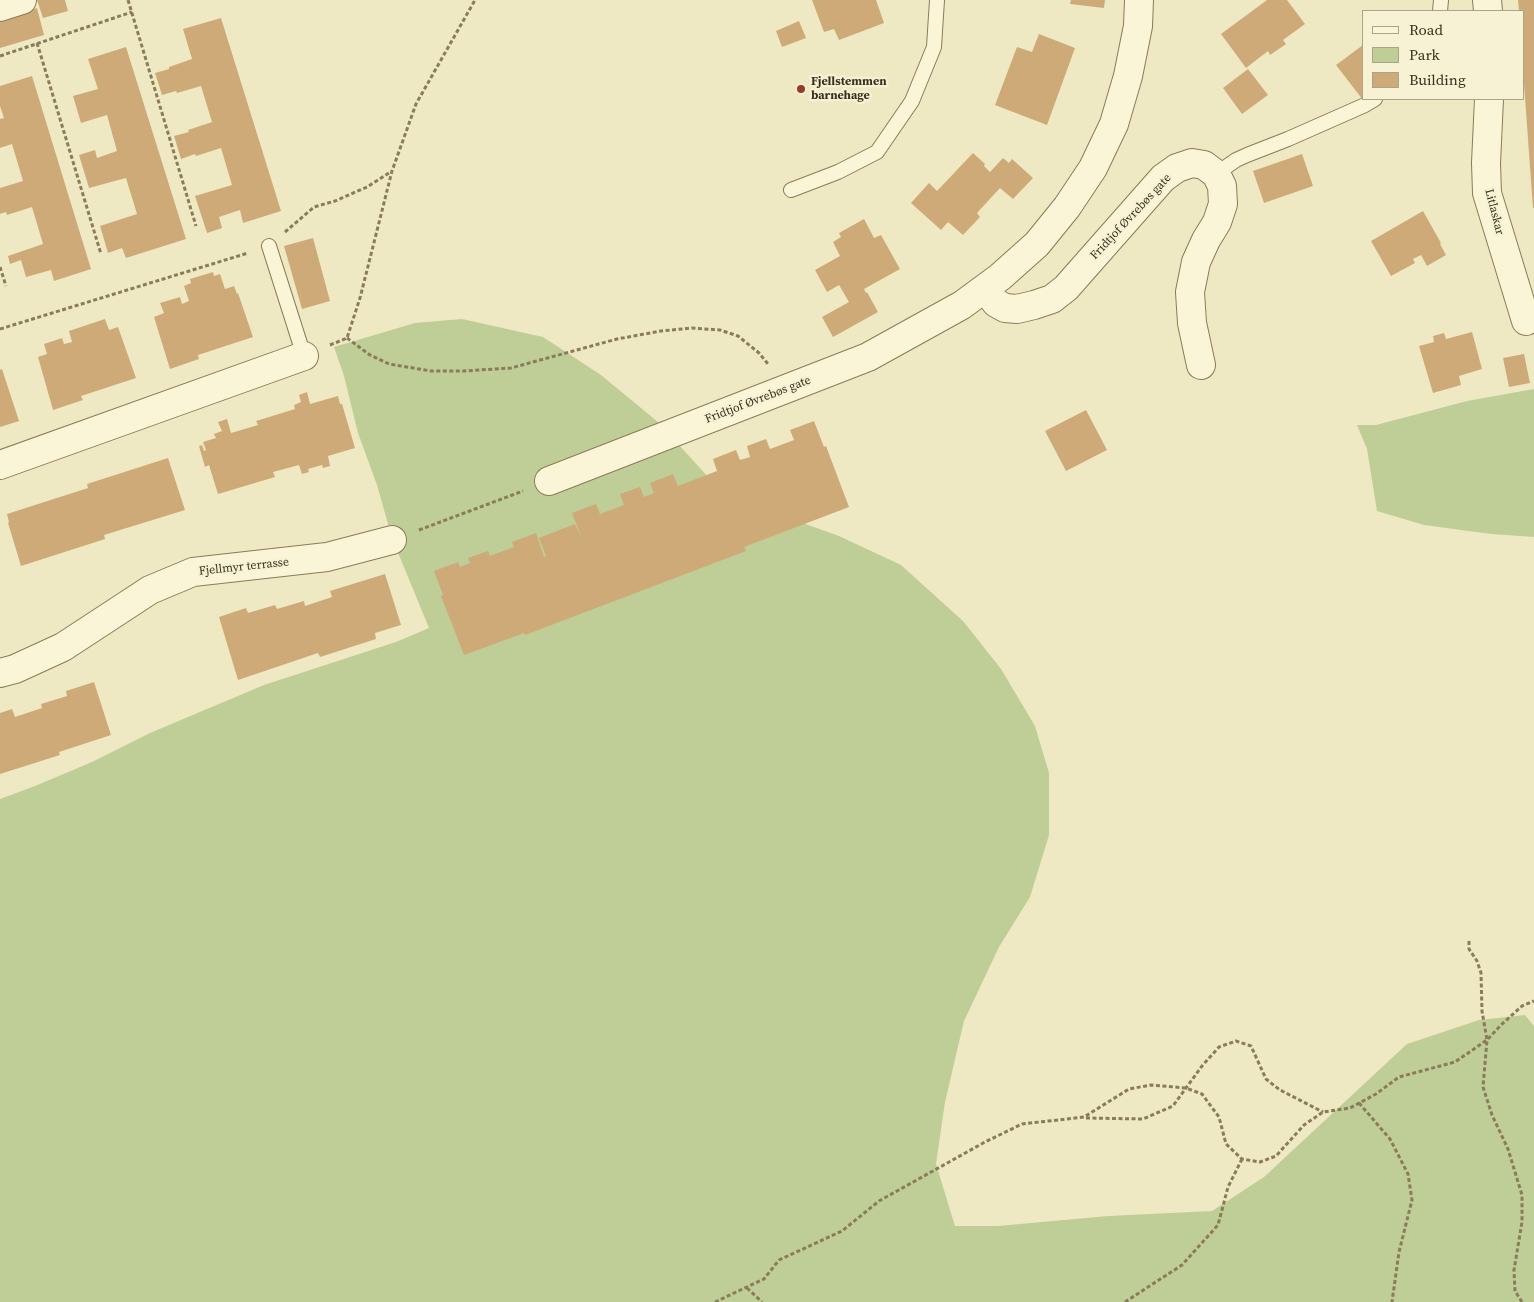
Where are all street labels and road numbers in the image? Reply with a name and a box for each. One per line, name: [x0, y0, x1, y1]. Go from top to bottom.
street label: Fridtjof Øvrebøs gate: [1087, 171, 1175, 263]
street label: Litlaskar: [1481, 187, 1507, 237]
street label: Fridtjof Øvrebøs gate: [703, 373, 813, 427]
street label: Fjellmyr terrasse: [198, 555, 290, 579]

